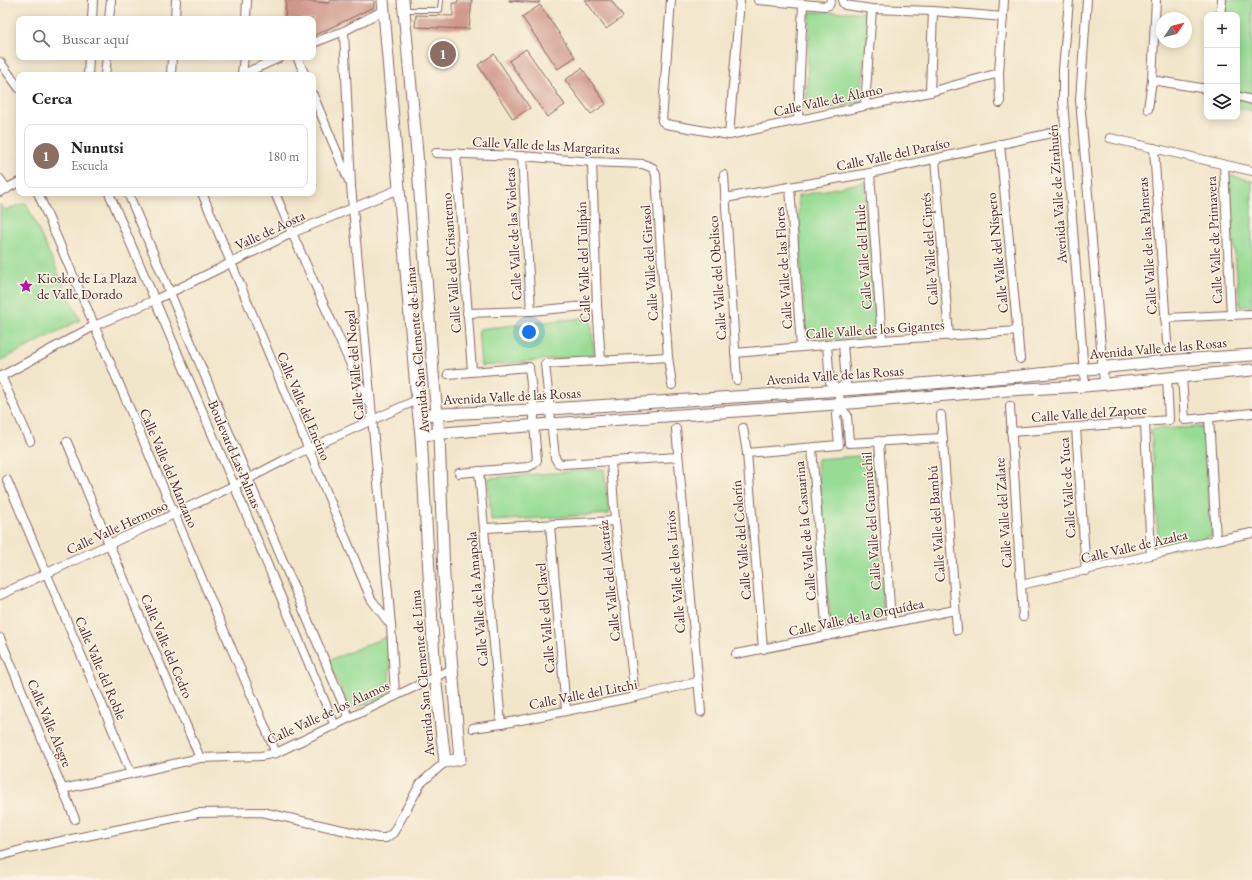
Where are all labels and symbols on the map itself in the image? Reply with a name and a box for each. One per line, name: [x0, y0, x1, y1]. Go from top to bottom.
north arrow: [1156, 12, 1192, 48]
pin: 1: [430, 39, 456, 69]
street label: Calle Valle de Álamo: [772, 80, 884, 120]
street label: Avenida Valle de Zirahuén: [1043, 123, 1071, 265]
street label: Calle Valle de las Margaritas: [472, 132, 621, 158]
street label: Calle Valle del Paraíso: [835, 133, 951, 175]
street label: Calle Valle de las Violetas: [500, 166, 525, 301]
street label: Calle Valle de Primavera: [1202, 175, 1226, 304]
street label: Calle Valle de las Palmeras: [1133, 176, 1161, 315]
street label: Calle Valle del Ciprés: [916, 191, 942, 306]
street label: Calle Valle del Crisantemo: [437, 192, 465, 334]
street label: Calle Valle del Níspero: [982, 192, 1012, 314]
street label: Calle Valle del Tulipán: [572, 200, 594, 323]
street label: Calle Valle del Hule: [850, 203, 876, 310]
street label: Calle Valle del Girasol: [636, 204, 662, 322]
street label: Valle de Aosta: [232, 206, 308, 254]
street label: Calle Valle de las Flores: [770, 206, 796, 330]
street label: Calle Valle del Obelisco: [704, 215, 730, 341]
street label: Avenida San Clemente de Lima: [401, 266, 433, 435]
place label: Kiosko de La Plaza de Valle Dorado: [37, 269, 137, 303]
place icon: Kiosko de La Plaza de Valle Dorado: [18, 278, 34, 294]
street label: Calle Valle del Nogal: [340, 308, 368, 421]
street label: Calle Valle de los Gigantes: [805, 315, 945, 343]
your location: [519, 322, 539, 342]
street label: Avenida Valle de las Rosas: [1087, 333, 1228, 363]
street label: Calle Valle del Encino: [273, 349, 335, 463]
street label: Avenida Valle de las Rosas: [765, 361, 905, 389]
street label: Avenida Valle de las Rosas: [442, 383, 582, 409]
street label: Boulevard Las Palmas: [204, 397, 266, 511]
street label: Calle Valle del Zapote: [1031, 400, 1148, 426]
street label: Calle Valle del Manzano: [136, 405, 202, 531]
street label: Calle Valle de Yuca: [1054, 437, 1079, 539]
street label: Calle Valle del Guamúchil: [857, 450, 885, 591]
street label: Calle Valle del Zalate: [990, 457, 1016, 569]
street label: Calle Valle de la Casuarina: [790, 460, 820, 602]
street label: Calle Valle del Bambú: [923, 464, 949, 583]
street label: Calle Valle del Colorín: [727, 479, 755, 601]
street label: Calle Valle Hermoso: [63, 496, 171, 558]
street label: Calle Valle de los Lirios: [661, 509, 689, 634]
street label: Calle Valle del Alcatráz: [594, 519, 624, 642]
street label: Calle Valle de Azalea: [1079, 525, 1190, 567]
street label: Calle Valle de la Amapola: [462, 530, 492, 667]
street label: Calle Valle del Clavel: [531, 561, 559, 674]
street label: Avenida San Clemente de Lima: [406, 589, 438, 758]
street label: Calle Valle del Cedro: [137, 591, 197, 701]
street label: Calle Valle de la Orquídea: [787, 594, 926, 640]
street label: Calle Valle del Roble: [71, 614, 131, 723]
street label: Calle Valle del Litchi: [527, 675, 639, 713]
street label: Calle Valle Alegre: [23, 676, 77, 770]
street label: Calle Valle de los Álamos: [264, 676, 393, 748]

